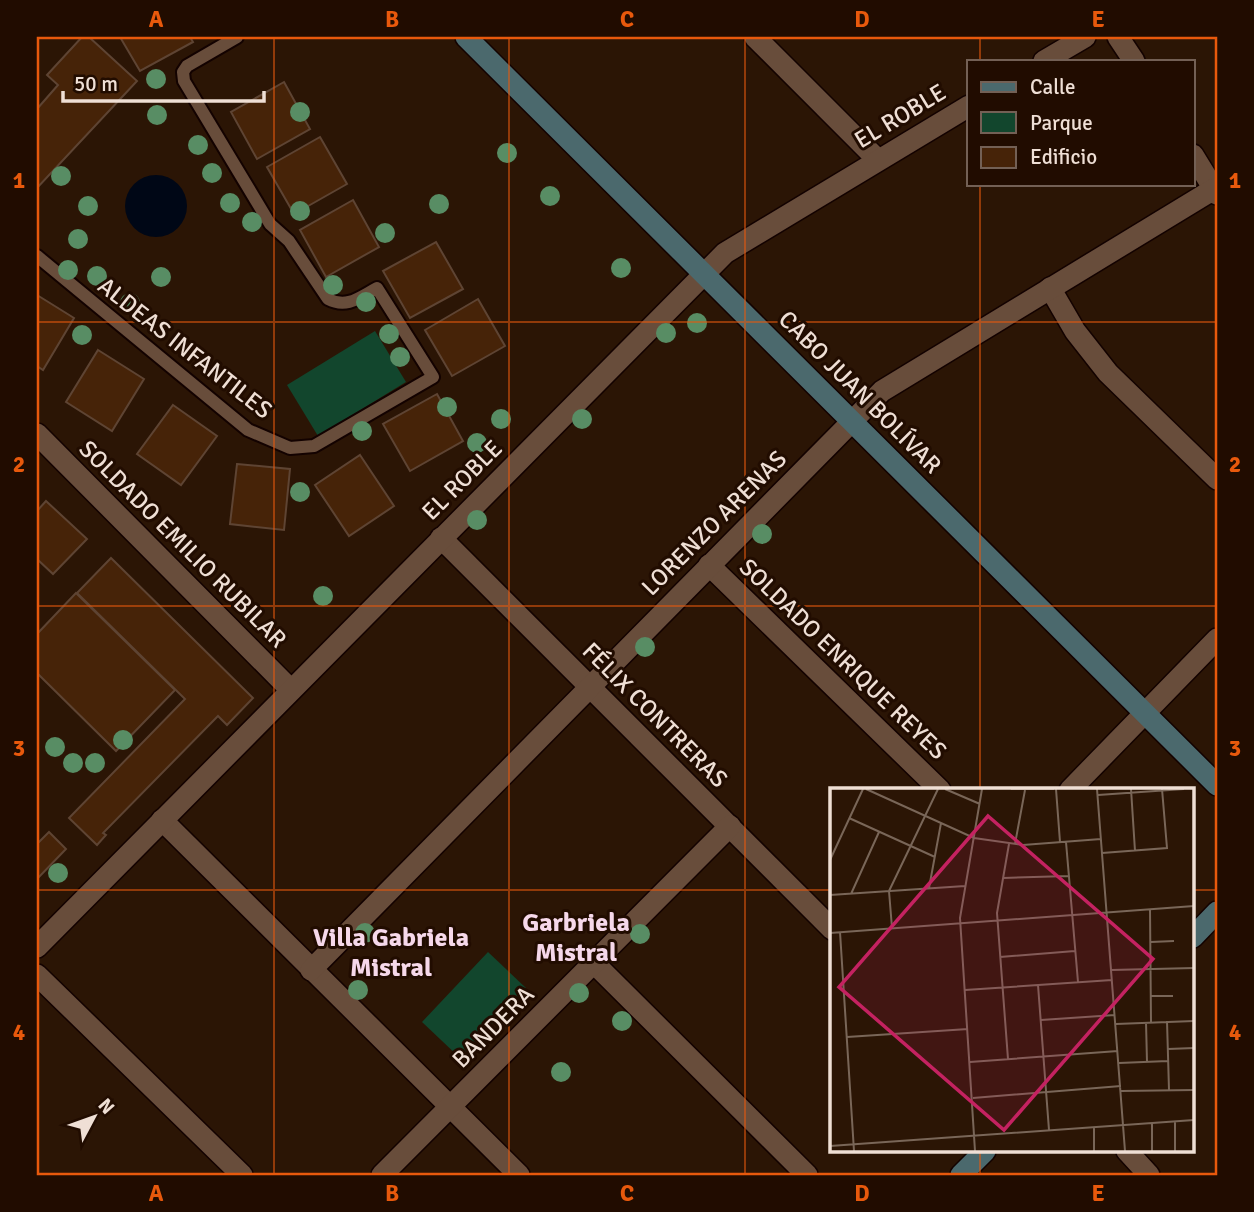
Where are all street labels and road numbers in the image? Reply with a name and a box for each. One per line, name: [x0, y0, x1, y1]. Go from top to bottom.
street label: EL ROBLE: [849, 77, 951, 155]
street label: ALDEAS INFANTILES: [92, 271, 278, 425]
street label: CABO JUAN BOLÍVAR: [772, 304, 948, 480]
street label: SOLDADO EMILIO RUBILAR: [73, 434, 293, 654]
street label: EL ROBLE: [416, 434, 508, 526]
street label: LORENZO ARENAS: [635, 444, 793, 602]
street label: SOLDADO ENRIQUE REYES: [733, 552, 953, 766]
street label: FÉLIX CONTRERAS: [576, 636, 734, 794]
street label: BANDERA: [446, 979, 541, 1074]

